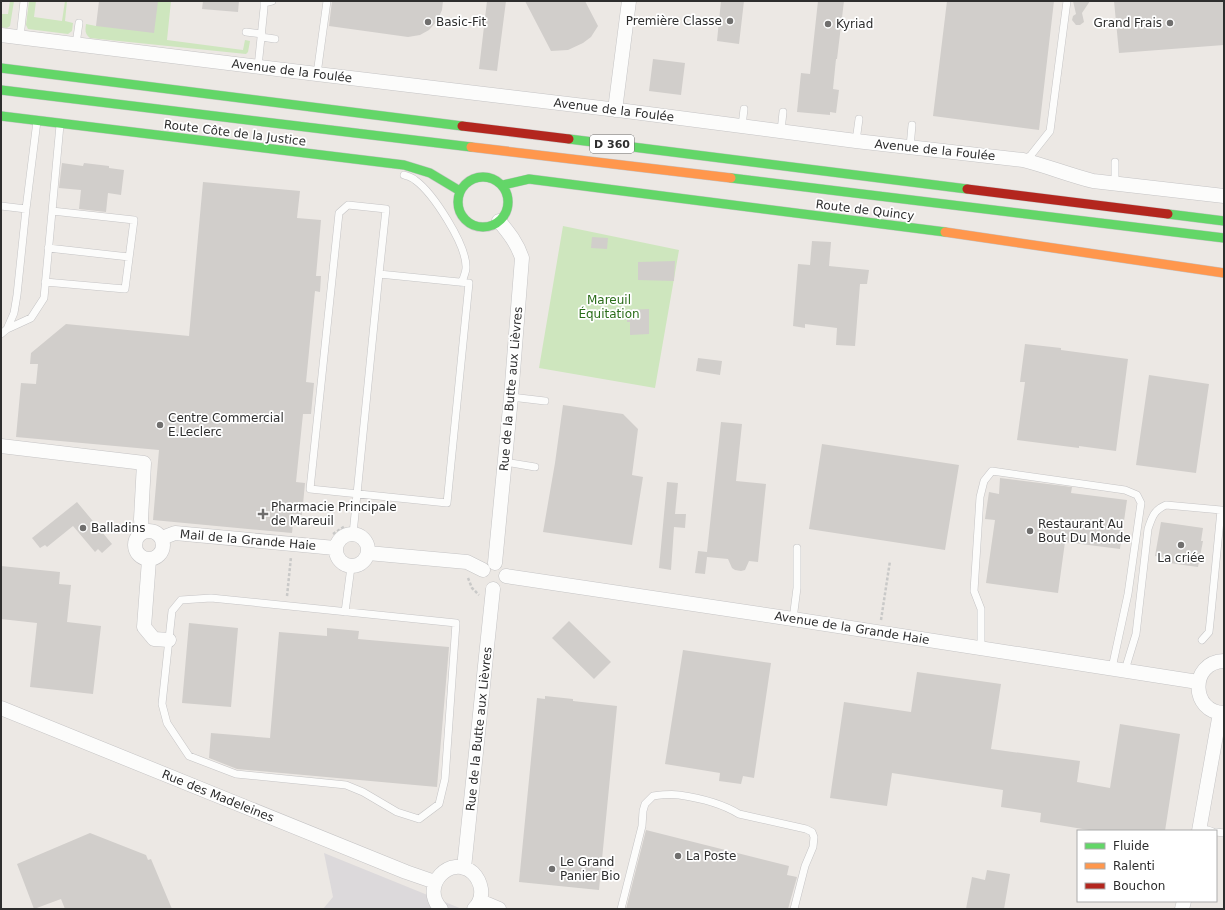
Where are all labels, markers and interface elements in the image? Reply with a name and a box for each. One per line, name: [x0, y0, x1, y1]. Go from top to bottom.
place label: Première Classe: [626, 14, 722, 28]
place label: Basic-Fit: [436, 15, 486, 29]
marker: Première Classe: [725, 16, 735, 26]
place label: Grand Frais: [1093, 16, 1162, 30]
marker: Basic-Fit: [423, 17, 433, 27]
place label: Kyriad: [836, 17, 873, 31]
marker: Grand Frais: [1165, 18, 1175, 28]
marker: Kyriad: [823, 19, 833, 29]
street label: Avenue de la Foulée: [231, 57, 353, 85]
street label: Avenue de la Foulée: [553, 96, 675, 124]
street label: Route Côte de la Justice: [163, 117, 307, 149]
road number: D 360: [590, 135, 634, 153]
street label: Avenue de la Foulée: [874, 137, 996, 163]
street label: Route de Quincy: [815, 197, 915, 223]
park label: Mareuil Équitation: [578, 293, 640, 321]
street label: Rue de la Butte aux Lièvres: [497, 306, 525, 472]
place label: Centre Commercial E.Leclerc: [168, 411, 284, 439]
marker: Centre Commercial E.Leclerc: [155, 420, 165, 430]
place label: Pharmacie Principale de Mareuil: [271, 500, 397, 528]
marker: Pharmacie Principale de Mareuil: [258, 509, 268, 519]
place label: Restaurant Au Bout Du Monde: [1038, 517, 1131, 545]
place label: Balladins: [91, 521, 145, 535]
marker: Balladins: [78, 523, 88, 533]
marker: Restaurant Au Bout Du Monde: [1025, 526, 1035, 536]
street label: Mail de la Grande Haie: [179, 527, 317, 553]
marker: La criée: [1176, 540, 1186, 550]
place label: La criée: [1157, 551, 1205, 565]
street label: Avenue de la Grande Haie: [773, 609, 931, 647]
street label: Rue de la Butte aux Lièvres: [463, 646, 495, 812]
street label: Rue des Madeleines: [160, 767, 276, 825]
legend: [1077, 830, 1217, 902]
text: Fluide: [1113, 839, 1149, 853]
place label: La Poste: [686, 849, 736, 863]
marker: La Poste: [673, 851, 683, 861]
place label: Le Grand Panier Bio: [560, 855, 620, 883]
text: Ralenti: [1113, 859, 1155, 873]
marker: Le Grand Panier Bio: [547, 864, 557, 874]
text: Bouchon: [1113, 879, 1165, 893]

